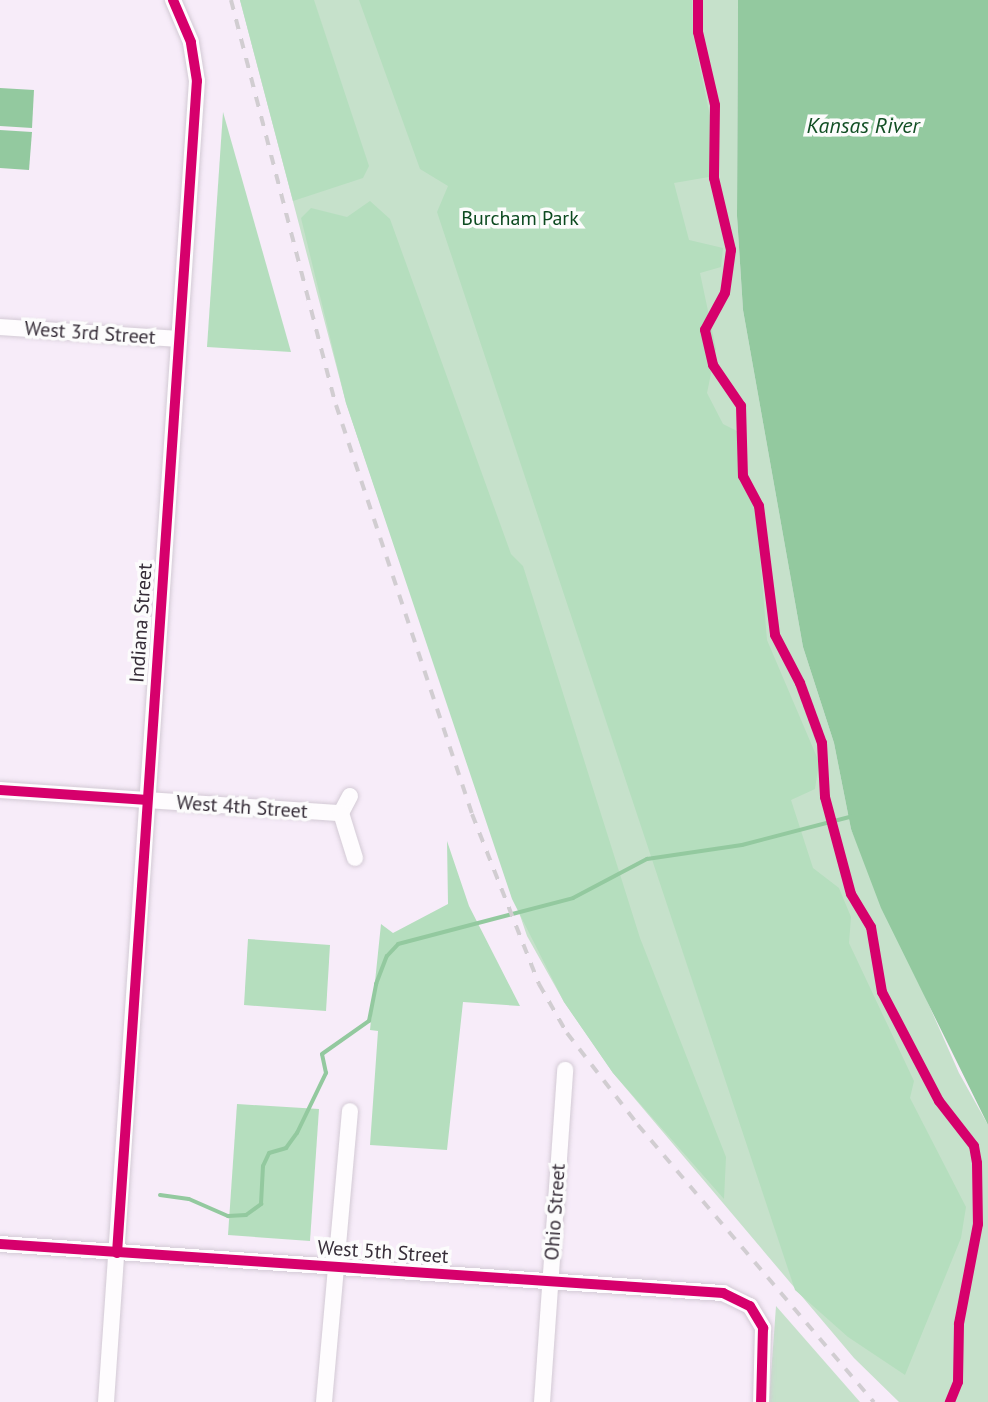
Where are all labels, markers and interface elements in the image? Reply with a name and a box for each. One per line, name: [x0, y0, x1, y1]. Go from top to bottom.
water label: Kansas River: [806, 113, 920, 139]
park label: Burcham Park: [461, 206, 579, 230]
street label: West 3rd Street: [24, 316, 156, 350]
street label: Indiana Street: [125, 562, 157, 684]
street label: West 4th Street: [176, 790, 308, 824]
street label: Ohio Street: [540, 1163, 570, 1261]
street label: West 5th Street: [317, 1235, 449, 1269]

